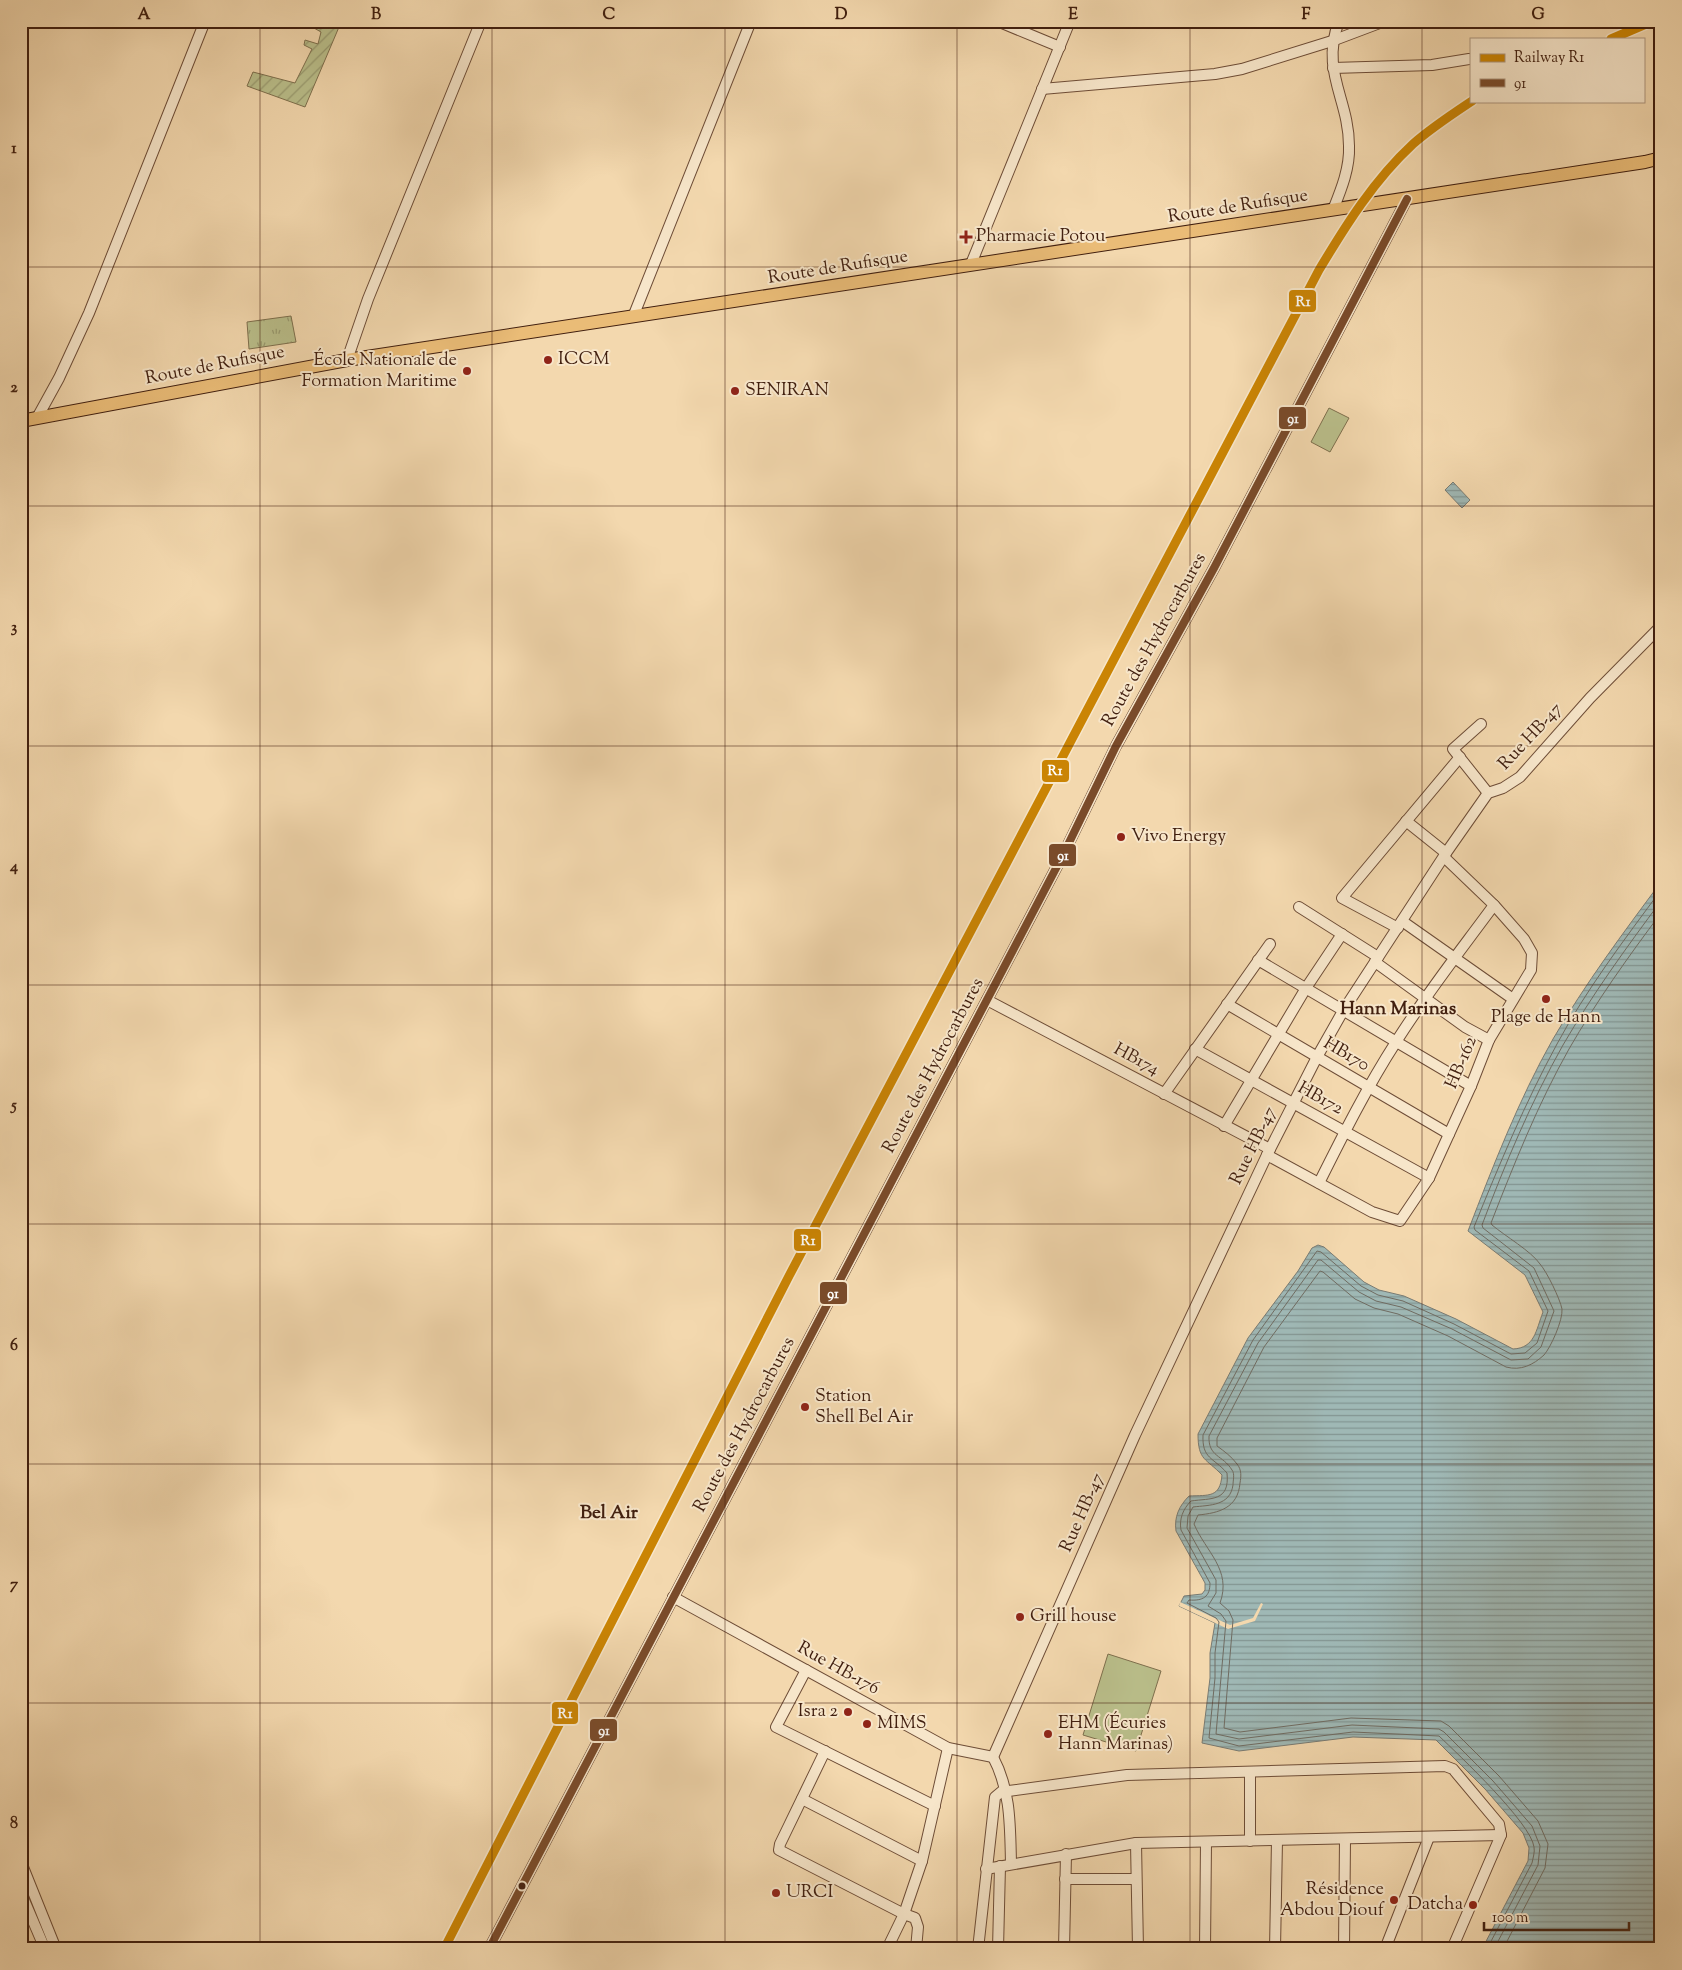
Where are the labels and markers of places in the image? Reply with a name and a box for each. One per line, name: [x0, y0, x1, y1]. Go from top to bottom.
place label: Pharmacie Potou: [976, 224, 1105, 250]
marker: Pharmacie Potou: [960, 231, 972, 243]
place label: ICCM: [558, 347, 610, 373]
place label: École Nationale de Formation Maritime: [301, 348, 457, 395]
marker: ICCM: [542, 354, 554, 366]
marker: École Nationale de Formation Maritime: [461, 365, 473, 377]
place label: SENIRAN: [745, 378, 829, 404]
marker: SENIRAN: [729, 385, 741, 397]
place label: Vivo Energy: [1131, 824, 1226, 850]
marker: Vivo Energy: [1115, 831, 1127, 843]
marker: Plage de Hann: [1540, 993, 1552, 1005]
place label: Plage de Hann: [1491, 1005, 1601, 1031]
place label: Station Shell Bel Air: [815, 1384, 913, 1431]
marker: Station Shell Bel Air: [799, 1401, 811, 1413]
place label: Grill house: [1030, 1604, 1117, 1630]
marker: Grill house: [1014, 1611, 1026, 1623]
place label: Isra 2: [798, 1699, 839, 1725]
marker: Isra 2: [842, 1706, 854, 1718]
place label: MIMS: [877, 1711, 926, 1737]
place label: EHM (Écuries Hann Marinas): [1058, 1711, 1173, 1758]
marker: MIMS: [861, 1718, 873, 1730]
marker: EHM (Écuries Hann Marinas): [1042, 1728, 1054, 1740]
place label: Résidence Abdou Diouf: [1280, 1877, 1385, 1924]
place label: URCI: [786, 1880, 834, 1906]
unlabelled marker: [517, 1881, 527, 1891]
marker: URCI: [770, 1887, 782, 1899]
place label: Datcha: [1408, 1892, 1463, 1918]
marker: Résidence Abdou Diouf: [1388, 1894, 1400, 1906]
marker: Datcha: [1467, 1899, 1479, 1911]

